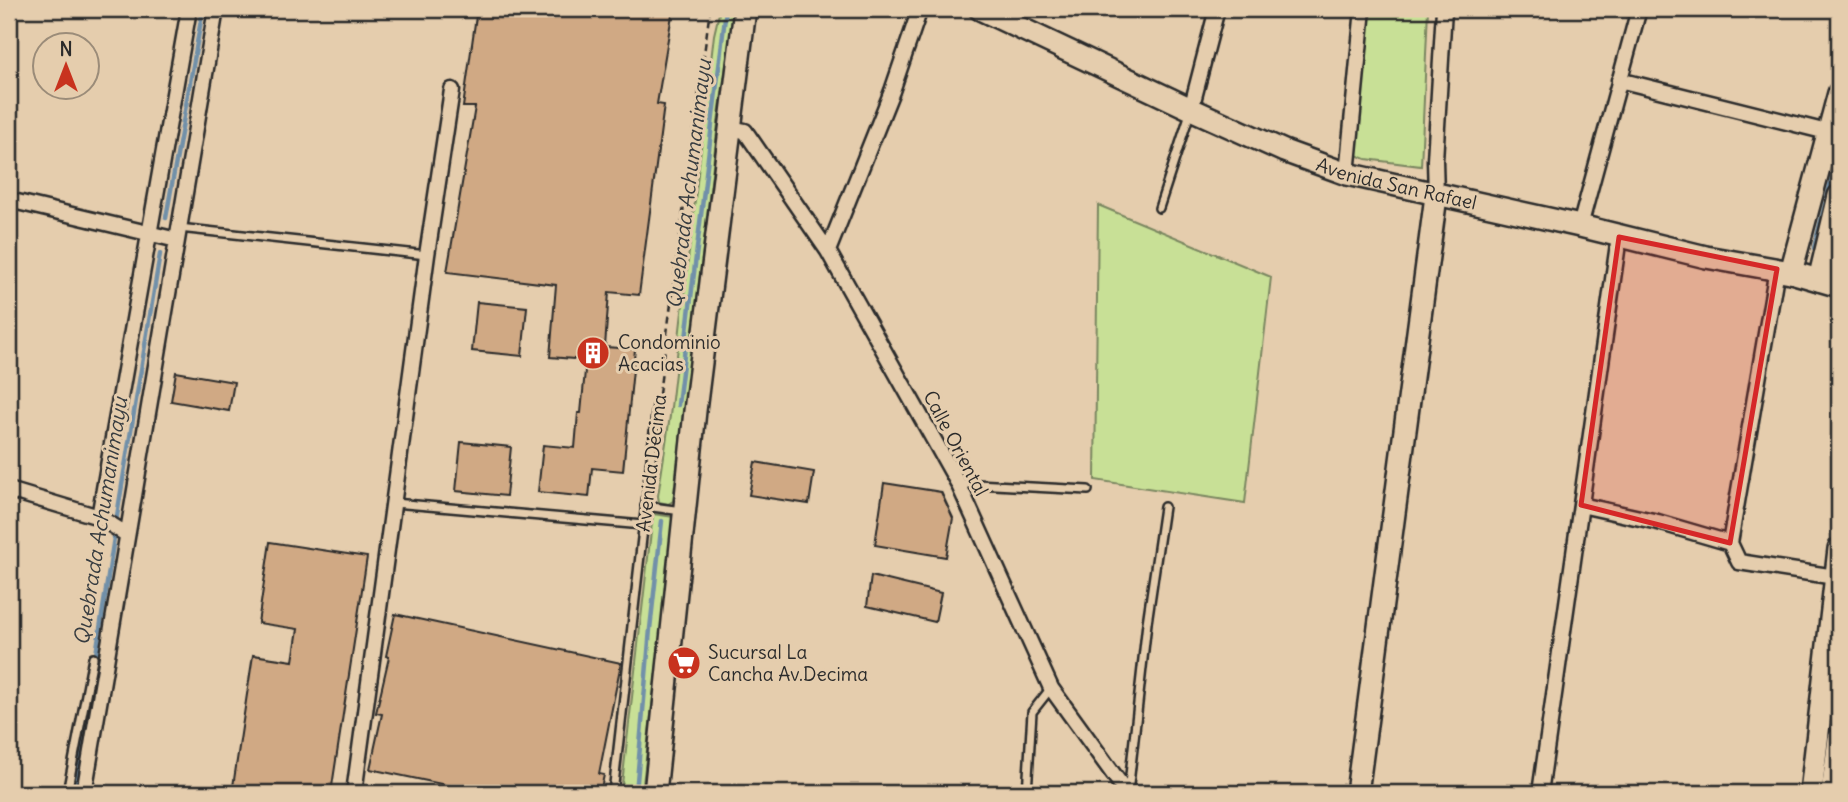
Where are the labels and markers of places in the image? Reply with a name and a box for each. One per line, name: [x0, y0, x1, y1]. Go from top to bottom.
place label: Condominio Acacias: [618, 330, 721, 376]
building icon: Condominio Acacias: [574, 334, 612, 372]
place label: Sucursal La Cancha Av.Decima: [708, 640, 868, 686]
supermarket icon: Sucursal La Cancha Av.Decima: [665, 644, 703, 682]

